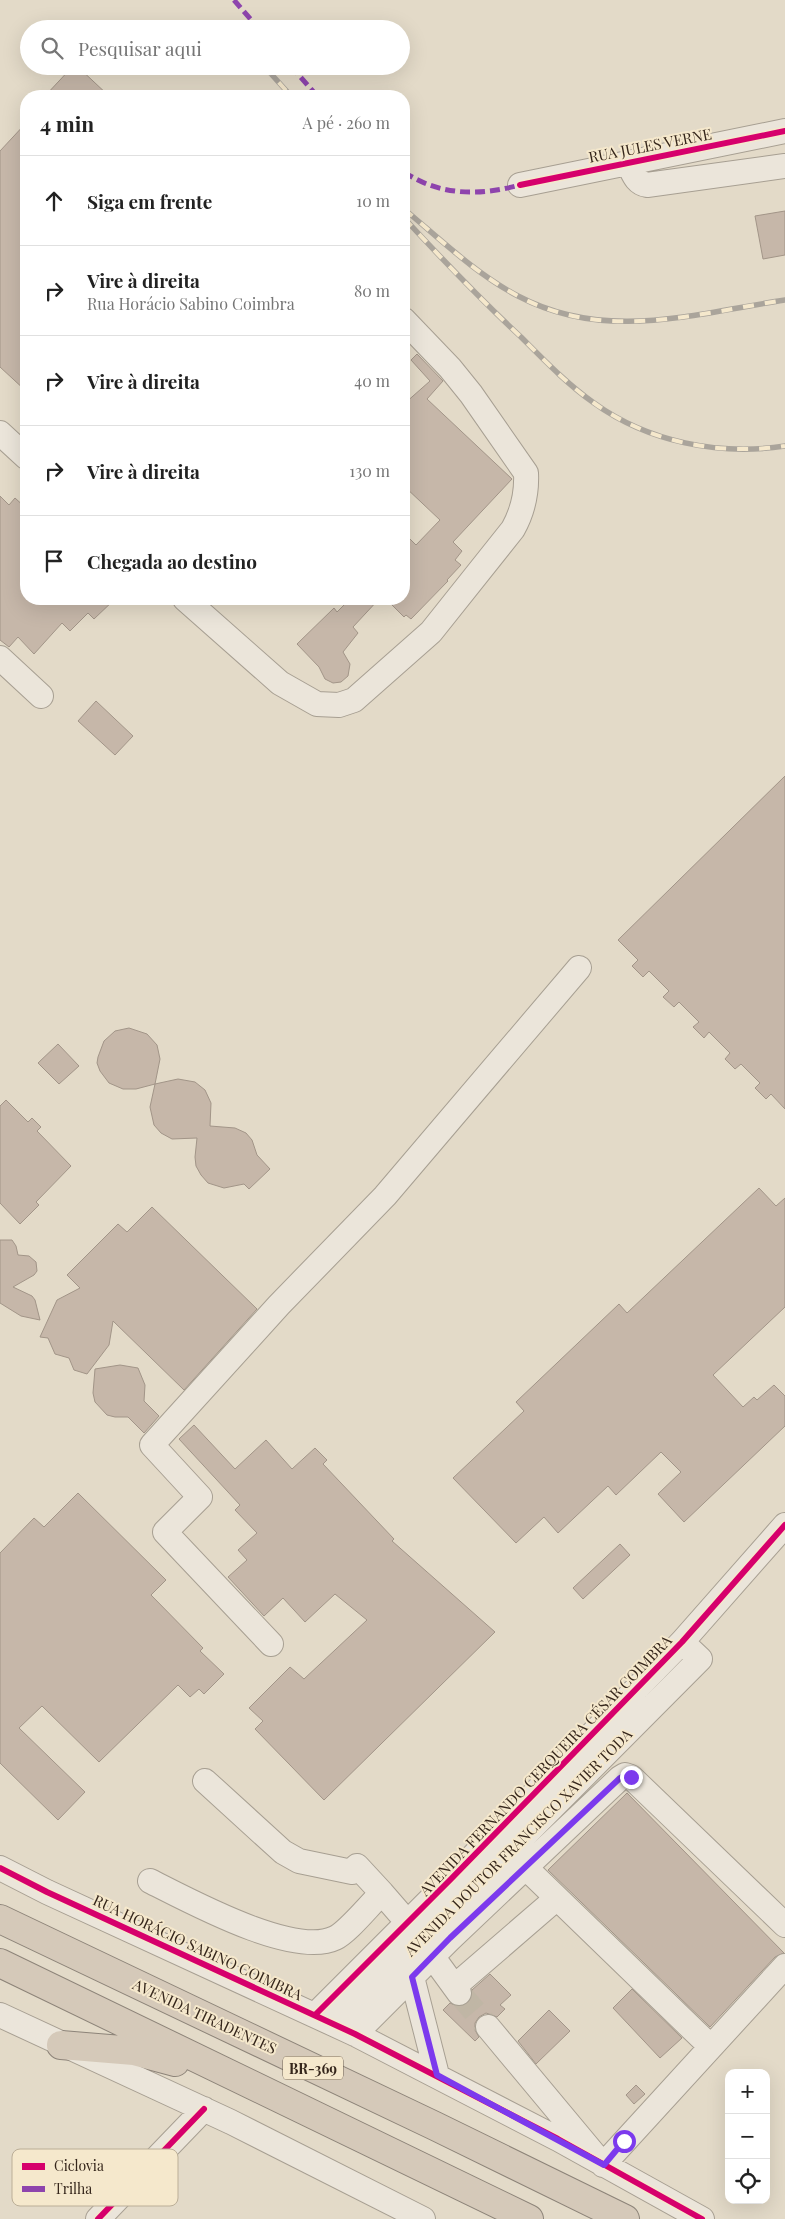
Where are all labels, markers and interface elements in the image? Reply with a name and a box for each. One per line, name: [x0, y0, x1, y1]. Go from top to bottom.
search box: [20, 20, 410, 75]
icon: search: [38, 34, 66, 62]
text: Pesquisar aqui: [78, 35, 202, 61]
text: 4 min: [40, 109, 94, 137]
text: A pé · 260 m: [303, 112, 390, 133]
street label: RUA JULES VERNE: [587, 123, 713, 167]
icon: ahead: [40, 187, 68, 215]
text: Siga em frente: [87, 188, 212, 214]
text: 10 m: [356, 190, 390, 211]
text: Vire à direita: [87, 267, 200, 293]
icon: right: [40, 277, 68, 305]
text: 80 m: [354, 280, 390, 301]
text: Rua Horácio Sabino Coimbra: [87, 293, 295, 314]
icon: right: [40, 367, 68, 395]
text: Vire à direita: [87, 368, 200, 394]
text: 40 m: [354, 370, 390, 391]
icon: right: [40, 457, 68, 485]
text: Vire à direita: [87, 458, 200, 484]
text: 130 m: [349, 460, 390, 481]
icon: arrive: [40, 547, 68, 575]
text: Chegada ao destino: [87, 548, 257, 574]
street label: AVENIDA FERNANDO CERQUEIRA CÉSAR COIMBRA: [414, 1630, 676, 1900]
street label: AVENIDA DOUTOR FRANCISCO XAVIER TODA: [399, 1724, 636, 1961]
route end: [620, 1766, 643, 1789]
street label: RUA HORÁCIO SABINO COIMBRA: [90, 1890, 306, 2005]
street label: AVENIDA TIRADENTES: [129, 1973, 280, 2058]
road number: BR-369: [283, 2056, 343, 2080]
map controls: [725, 2069, 770, 2204]
button: +: [725, 2069, 770, 2114]
button: −: [725, 2114, 770, 2159]
route start: [613, 2130, 636, 2153]
legend: [12, 2149, 178, 2206]
text: Ciclovia: [54, 2156, 104, 2175]
button: locate: [725, 2159, 770, 2204]
text: Trilha: [54, 2179, 92, 2198]

